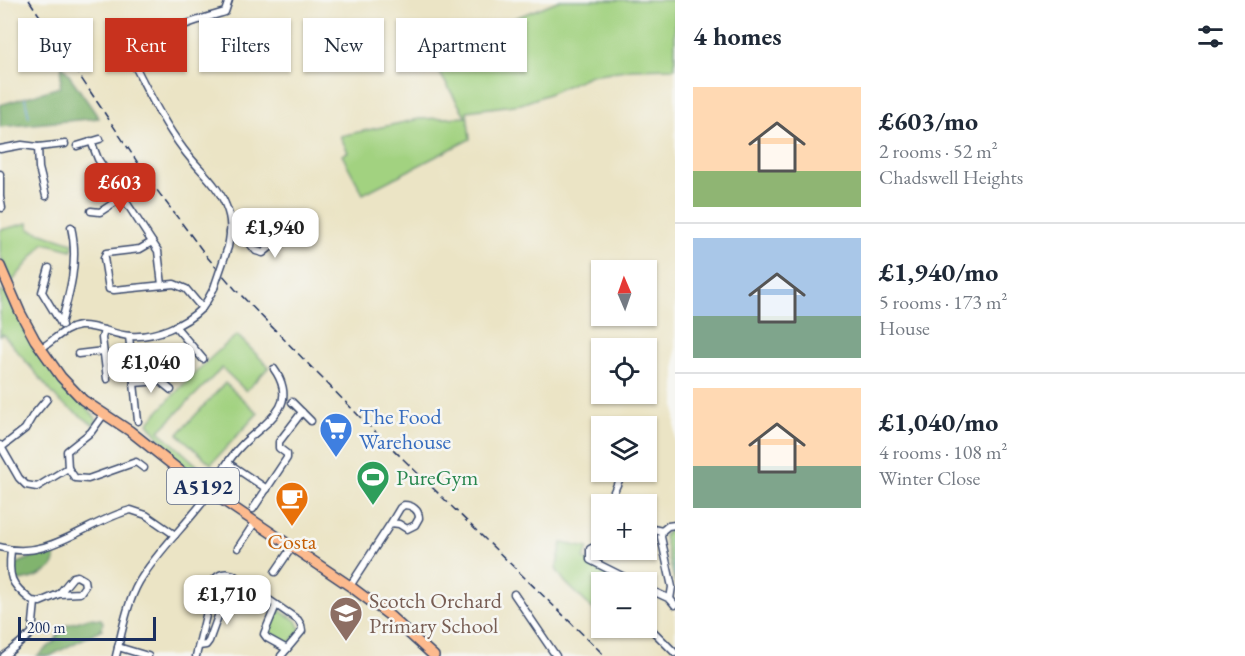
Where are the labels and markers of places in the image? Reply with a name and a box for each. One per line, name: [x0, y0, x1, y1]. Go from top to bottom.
pin: £603: [84, 163, 156, 214]
pin: £1,940: [226, 208, 324, 259]
pin: £1,040: [102, 343, 200, 394]
place label: The Food Warehouse: [359, 402, 452, 456]
supermarket icon: The Food Warehouse: [318, 411, 354, 458]
sports icon: PureGym: [355, 459, 391, 506]
place label: PureGym: [396, 463, 478, 492]
cafe icon: Costa: [274, 480, 310, 527]
place label: Costa: [267, 527, 317, 556]
pin: £1,710: [178, 575, 276, 626]
place label: Scotch Orchard Primary School: [369, 586, 503, 640]
school or university icon: Scotch Orchard Primary School: [328, 595, 364, 642]

